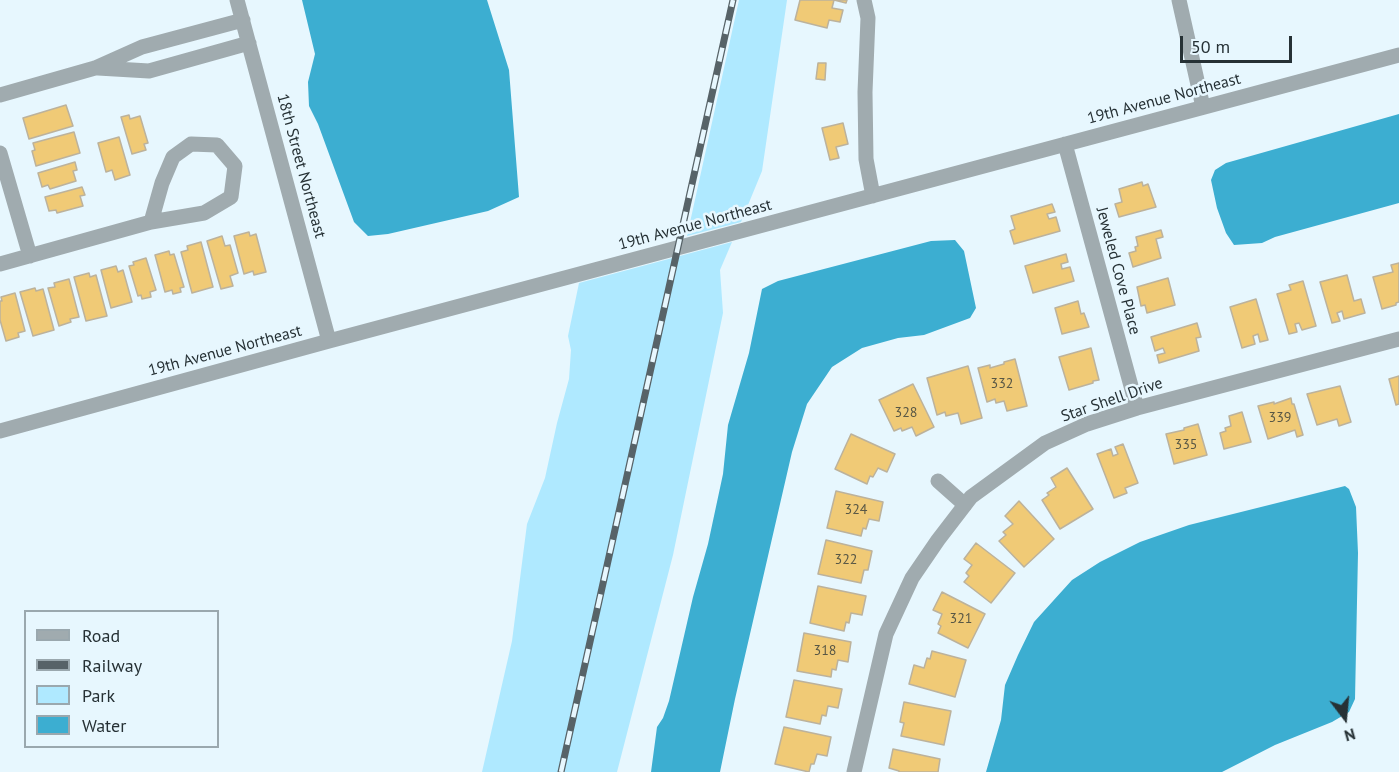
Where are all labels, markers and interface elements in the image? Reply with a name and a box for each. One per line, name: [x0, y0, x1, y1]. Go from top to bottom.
scale bar: [1183, 24, 1296, 62]
text: 50 m: [1191, 35, 1230, 58]
street label: 19th Avenue Northeast: [1085, 69, 1243, 129]
street label: 18th Street Northeast: [272, 92, 330, 240]
street label: 19th Avenue Northeast: [616, 195, 774, 255]
street label: Jeweled Cove Place: [1092, 205, 1144, 337]
street label: 19th Avenue Northeast: [146, 321, 304, 381]
street label: Star Shell Drive: [1059, 374, 1165, 426]
house number: 332: [991, 376, 1013, 392]
house number: 328: [895, 405, 917, 421]
house number: 339: [1269, 410, 1291, 426]
house number: 335: [1175, 437, 1197, 453]
house number: 324: [845, 502, 867, 518]
house number: 322: [835, 552, 857, 568]
legend: [24, 610, 219, 748]
house number: 321: [950, 611, 972, 627]
text: Road: [82, 624, 120, 647]
house number: 318: [814, 643, 836, 659]
text: Railway: [82, 654, 142, 677]
text: Park: [82, 684, 115, 707]
north arrow: [1315, 688, 1375, 748]
text: Water: [82, 714, 126, 737]
text: N: [1342, 724, 1358, 746]

